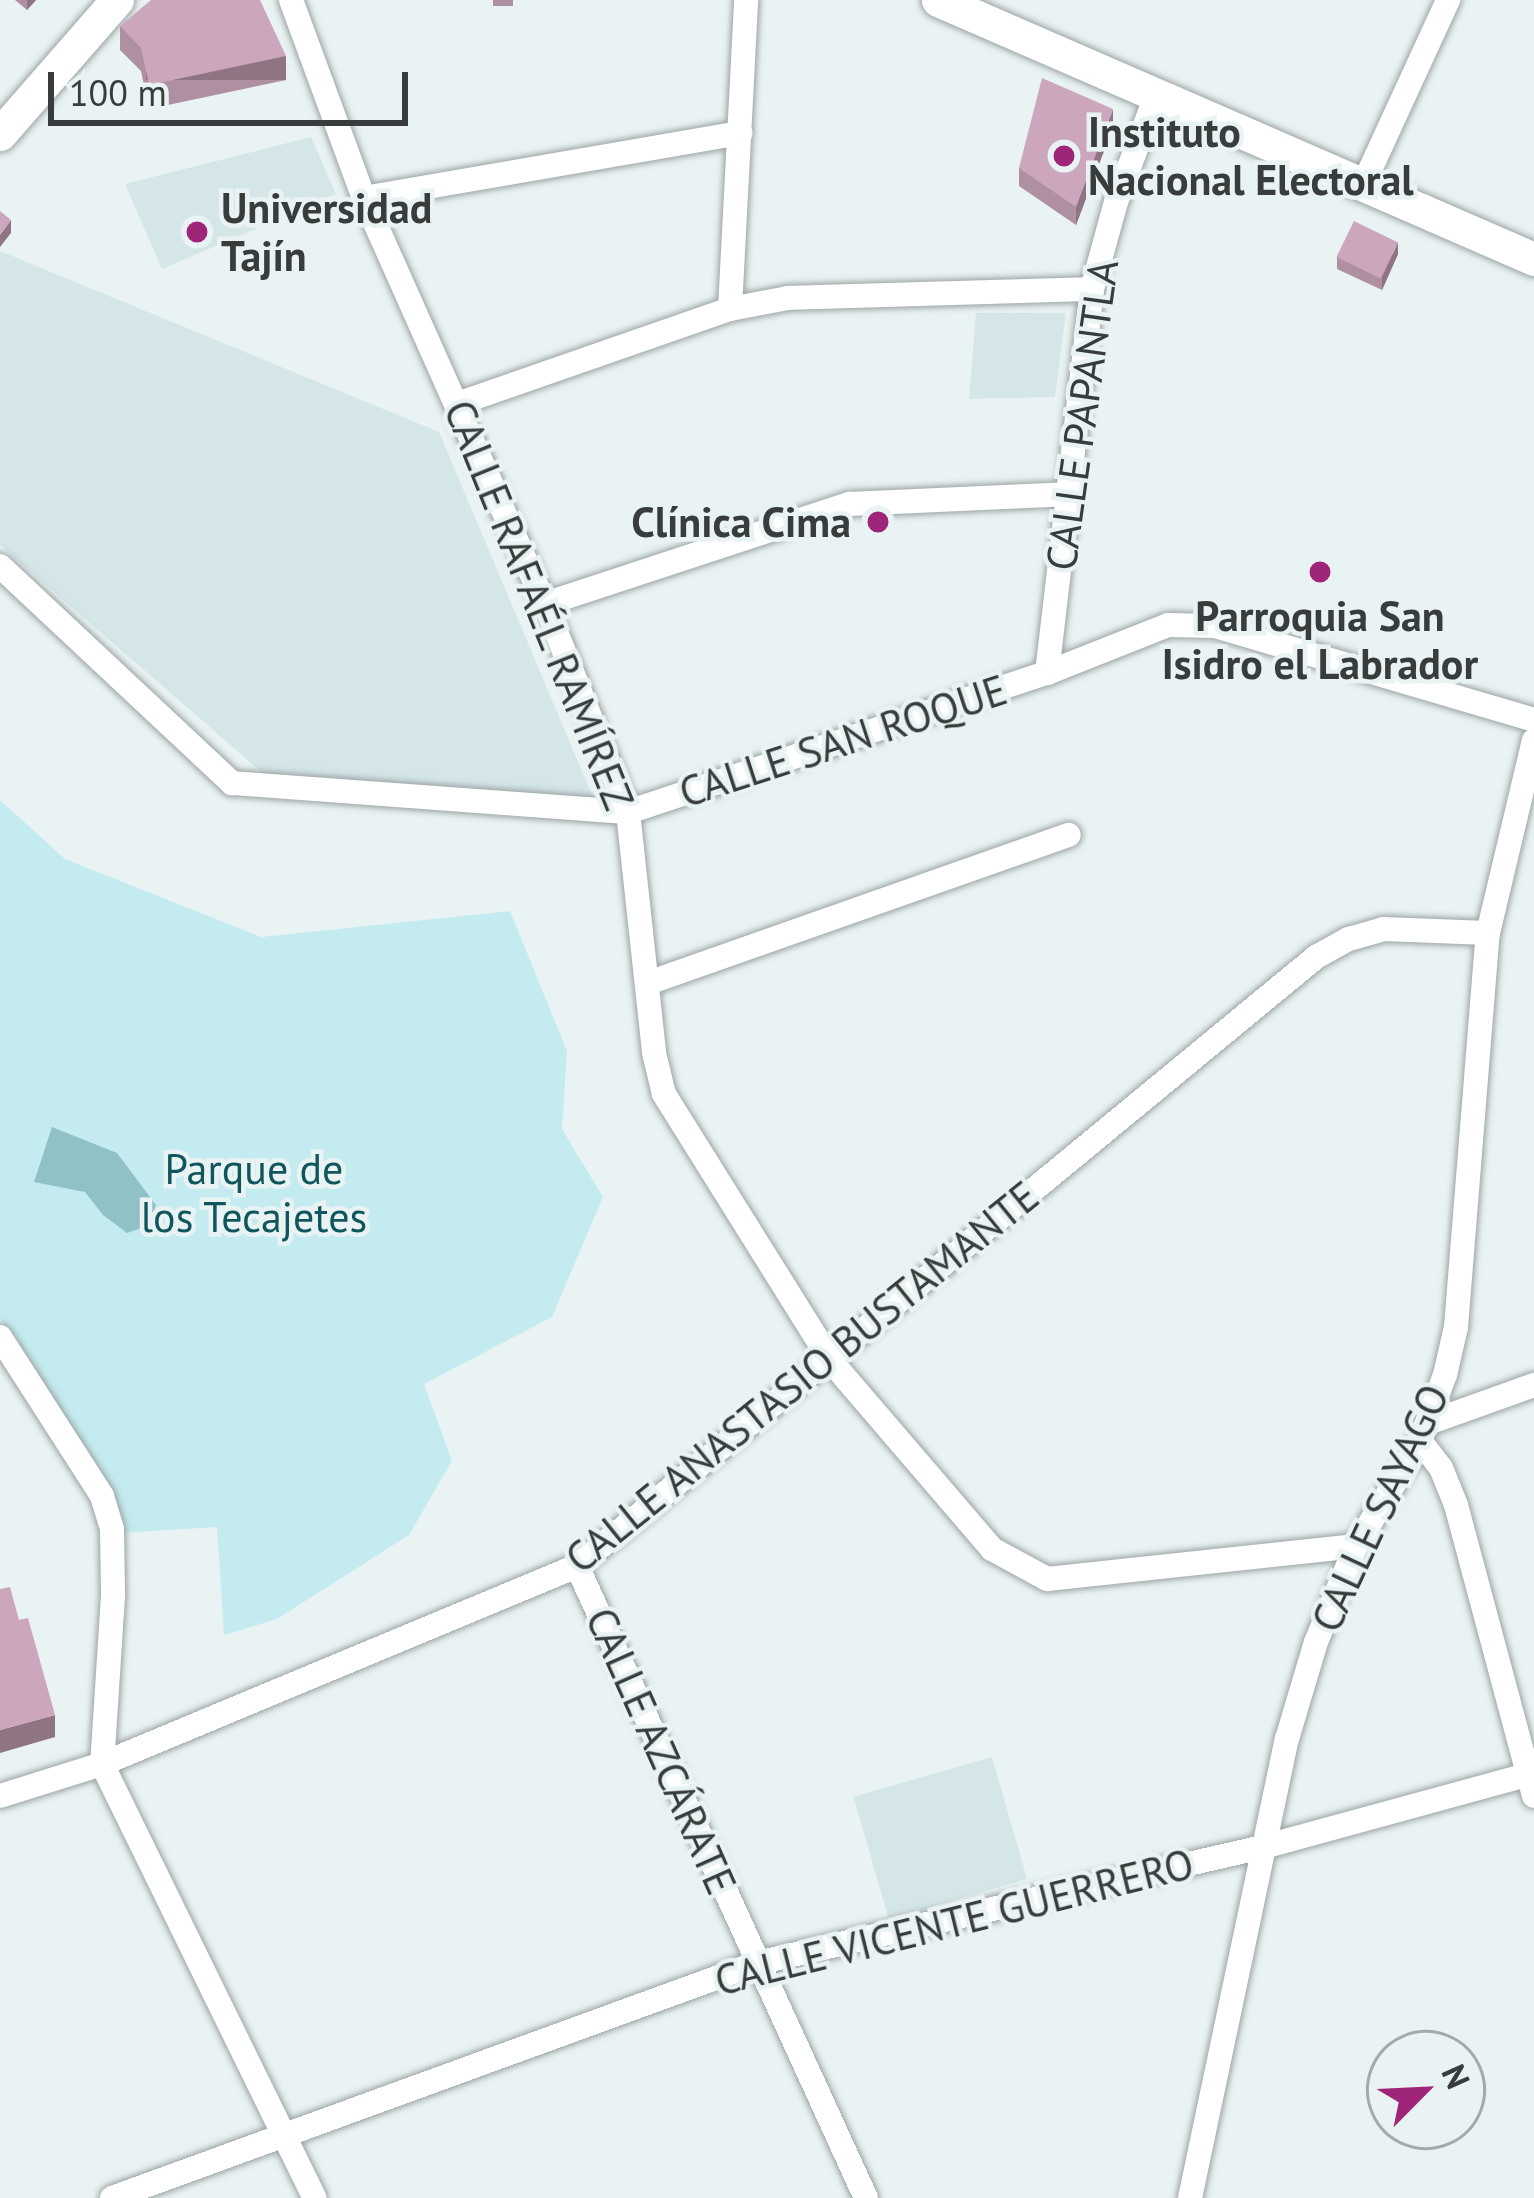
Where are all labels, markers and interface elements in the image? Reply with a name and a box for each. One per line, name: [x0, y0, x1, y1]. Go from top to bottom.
scale bar: [54, 48, 414, 122]
text: 100 m: [69, 69, 167, 116]
place label: Instituto Nacional Electoral: [1088, 107, 1414, 206]
marker: Instituto Nacional Electoral: [1051, 143, 1077, 169]
place label: Universidad Tajín: [221, 183, 432, 282]
marker: Universidad Tajín: [184, 219, 210, 245]
street label: CALLE PAPANTLA: [1035, 256, 1129, 574]
street label: CALLE RAFAÉL RAMÍREZ: [433, 392, 645, 818]
place label: Clínica Cima: [631, 497, 851, 547]
marker: Clínica Cima: [862, 506, 894, 538]
marker: Parroquia San Isidro el Labrador: [1307, 559, 1333, 585]
place label: Parroquia San Isidro el Labrador: [1162, 591, 1478, 690]
street label: CALLE SAN ROQUE: [673, 664, 1013, 818]
park label: Parque de los Tecajetes: [140, 1144, 368, 1242]
street label: CALLE ANASTASIO BUSTAMANTE: [555, 1170, 1049, 1584]
street label: CALLE SAYAGO: [1301, 1376, 1459, 1640]
street label: CALLE AZCÁRATE: [575, 1599, 747, 1903]
street label: CALLE VICENTE GUERRERO: [709, 1838, 1199, 2006]
north arrow: [1366, 2030, 1486, 2150]
text: N: [1433, 2058, 1481, 2095]

